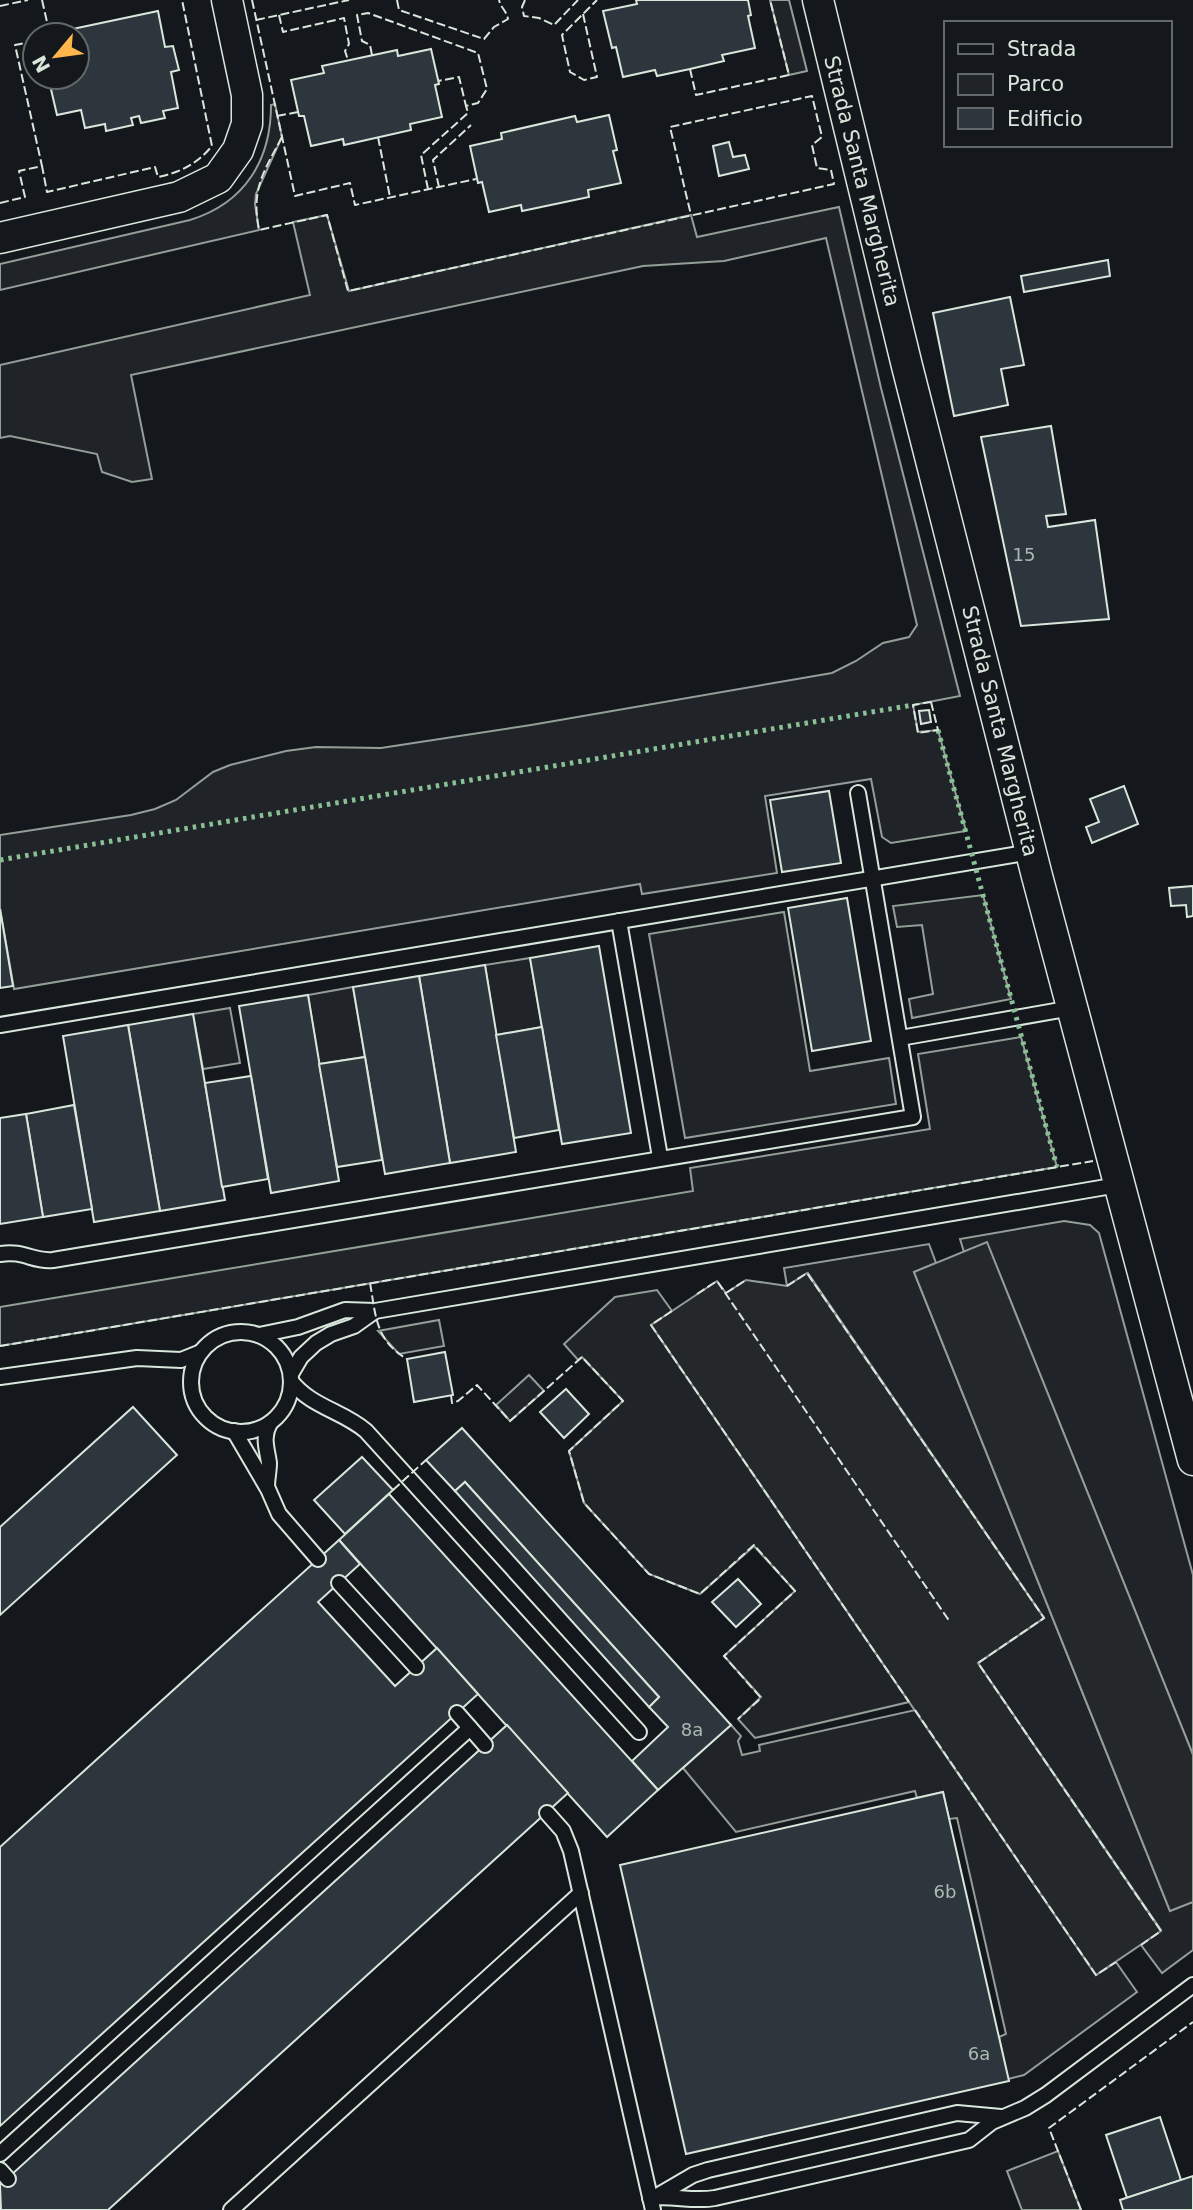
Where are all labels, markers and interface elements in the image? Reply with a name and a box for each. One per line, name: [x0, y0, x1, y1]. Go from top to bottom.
north arrow: [21, 21, 91, 91]
legend: [944, 21, 1172, 147]
text: Strada: [1007, 37, 1076, 61]
text: N: [28, 52, 55, 77]
street label: Strada Santa Margherita: [819, 53, 905, 309]
text: Parco: [1007, 72, 1064, 96]
text: Edificio: [1007, 107, 1083, 131]
house number: 15: [1013, 544, 1035, 565]
street label: Strada Santa Margherita: [957, 603, 1043, 859]
house number: 8a: [681, 1719, 703, 1740]
house number: 6b: [934, 1881, 956, 1902]
house number: 6a: [968, 2043, 990, 2064]

